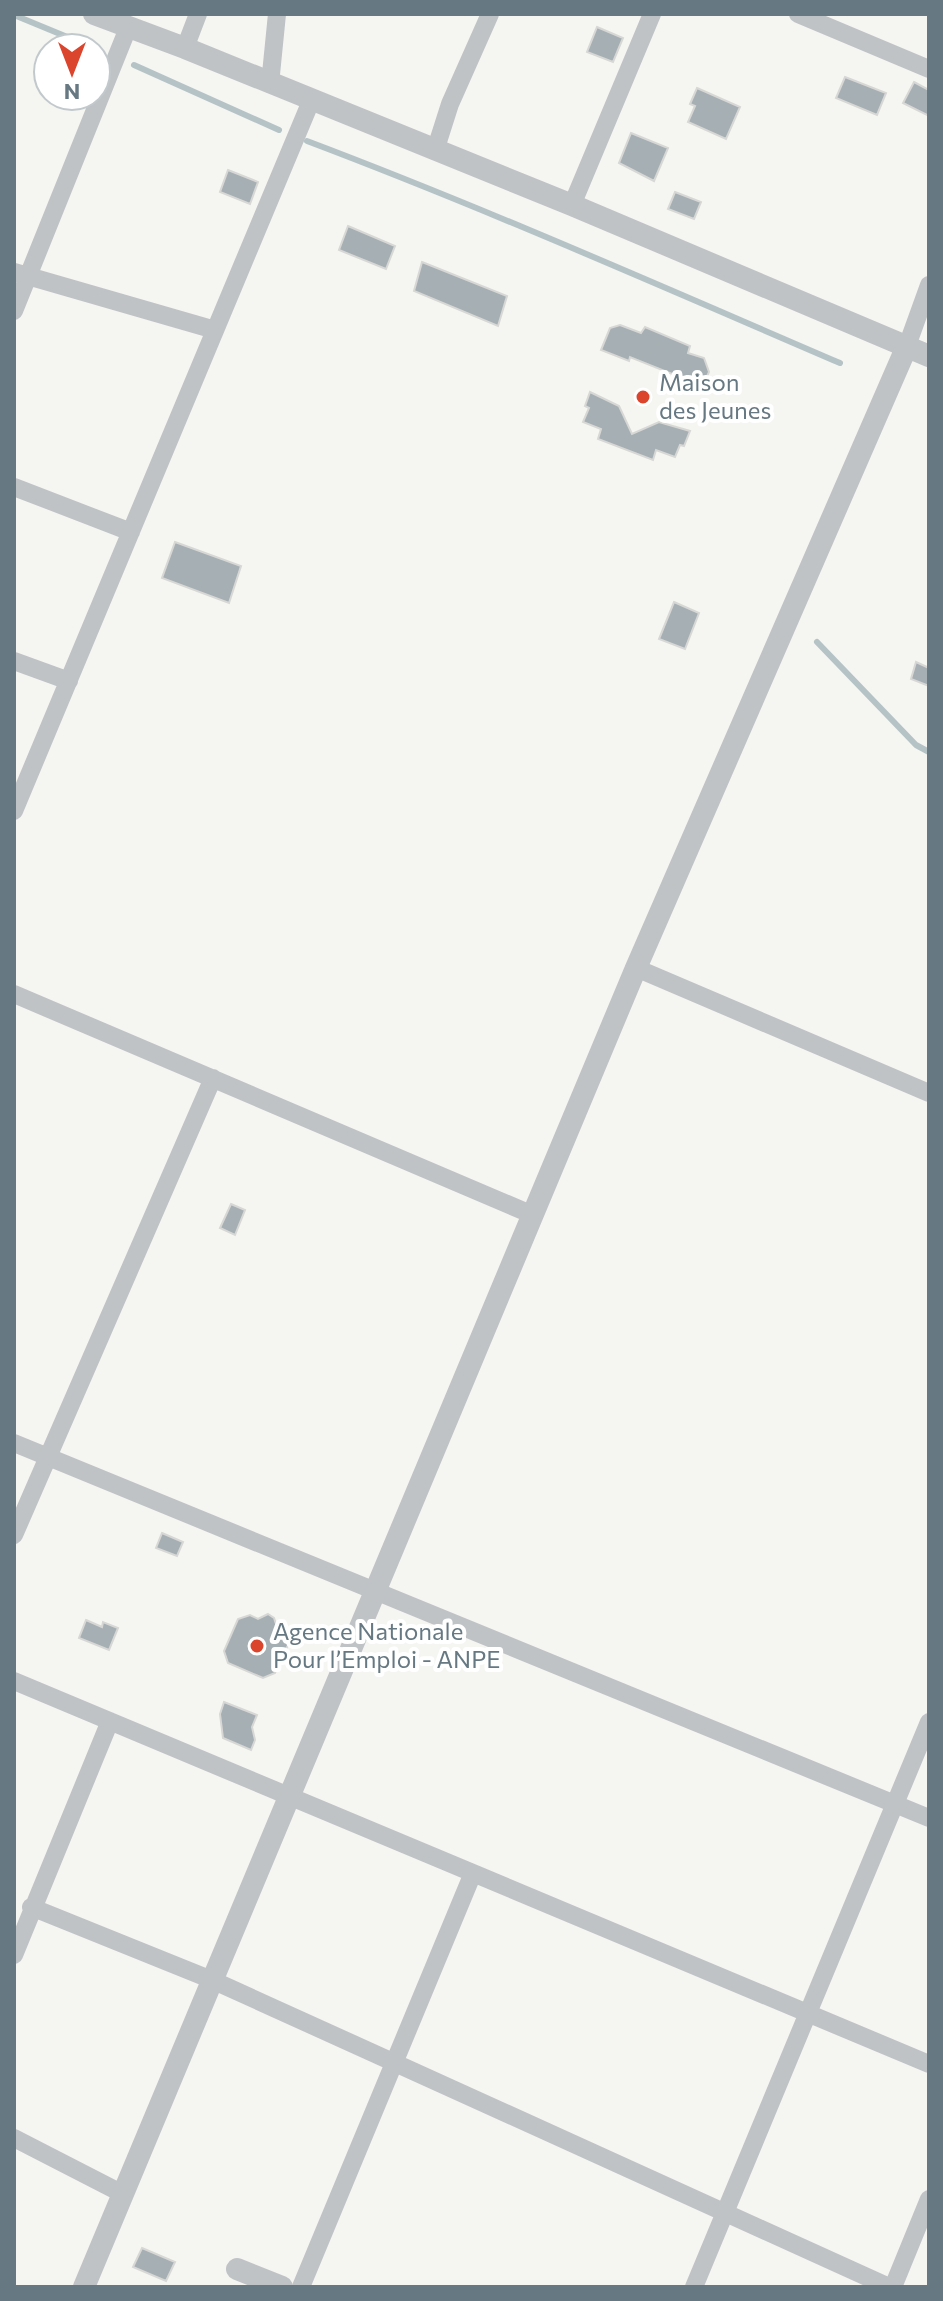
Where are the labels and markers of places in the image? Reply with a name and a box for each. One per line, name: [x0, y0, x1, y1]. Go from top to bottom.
place label: Maison des Jeunes: [659, 367, 771, 424]
marker: Maison des Jeunes: [634, 388, 652, 406]
place label: Agence Nationale Pour l’Emploi - ANPE: [273, 1616, 500, 1673]
marker: Agence Nationale Pour l’Emploi - ANPE: [248, 1637, 266, 1655]

